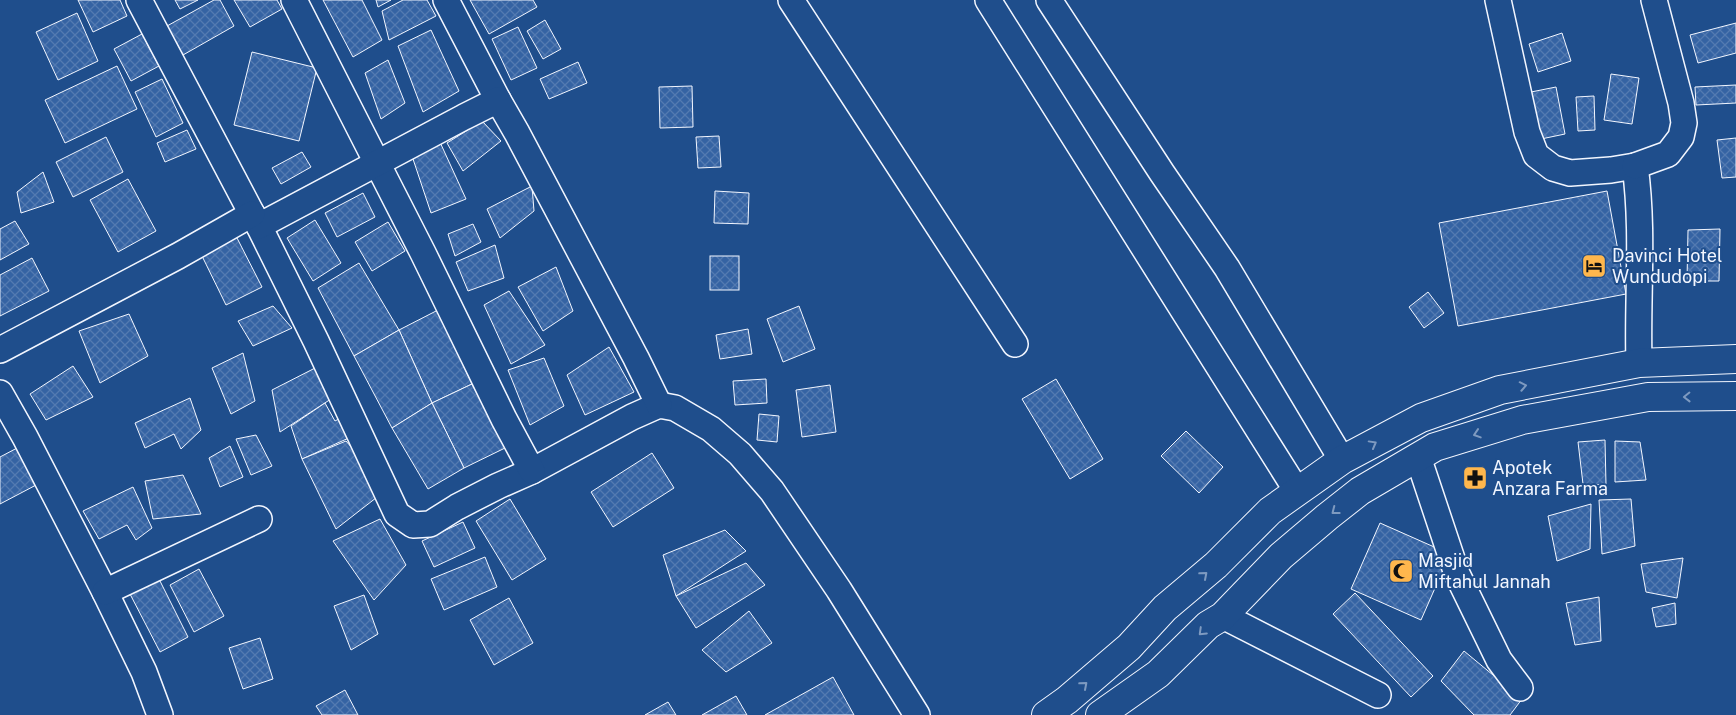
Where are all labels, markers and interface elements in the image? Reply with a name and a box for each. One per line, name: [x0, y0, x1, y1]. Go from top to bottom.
place label: Davinci Hotel Wundudopi: [1612, 245, 1723, 287]
hotel icon: Davinci Hotel Wundudopi: [1581, 253, 1607, 279]
one-way arrow: [1519, 381, 1528, 391]
one-way arrow: [1683, 392, 1691, 402]
one-way arrow: [1473, 429, 1481, 439]
one-way arrow: [1367, 440, 1376, 450]
place label: Apotek Anzara Farma: [1492, 457, 1608, 499]
pharmacy icon: Apotek Anzara Farma: [1462, 465, 1488, 491]
one-way arrow: [1331, 505, 1340, 514]
place label: Masjid Miftahul Jannah: [1418, 550, 1551, 592]
mosque icon: Masjid Miftahul Jannah: [1388, 558, 1414, 584]
one-way arrow: [1198, 572, 1207, 581]
one-way arrow: [1198, 626, 1207, 635]
one-way arrow: [1079, 682, 1088, 691]

